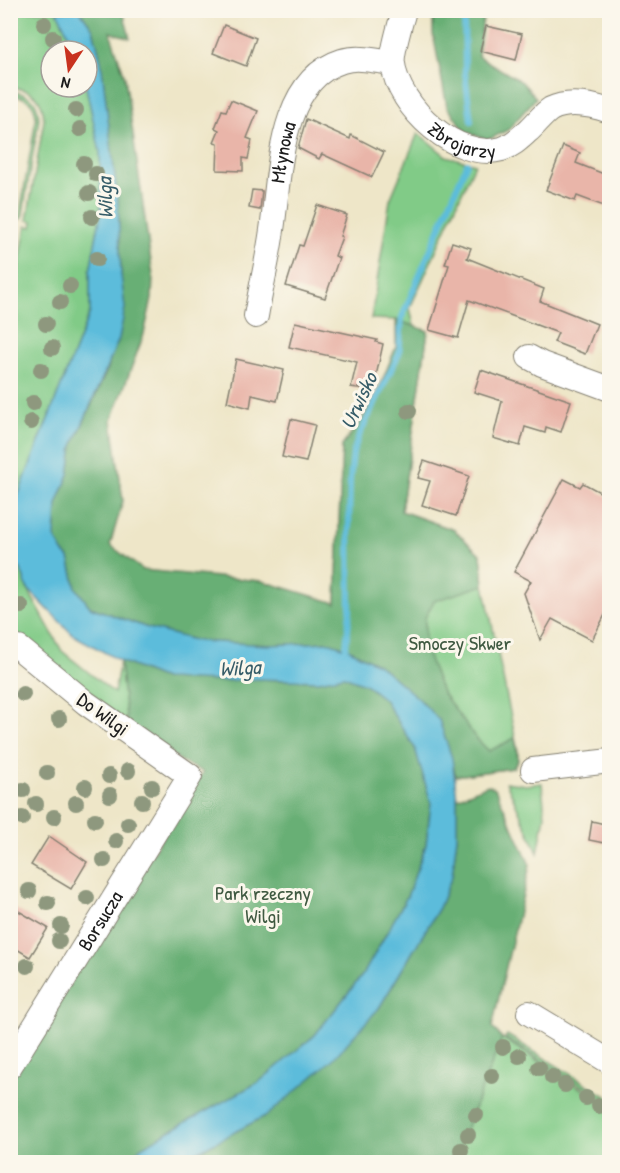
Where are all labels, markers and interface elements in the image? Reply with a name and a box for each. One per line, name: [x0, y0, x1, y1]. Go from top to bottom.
north arrow: [39, 39, 99, 99]
text: N: [59, 72, 72, 95]
street label: Zbrojarzy: [422, 115, 496, 164]
street label: Młynowa: [264, 118, 302, 185]
water label: Wilga: [89, 174, 120, 219]
water label: Urwisko: [333, 366, 385, 434]
park label: Smoczy Skwer: [409, 629, 512, 656]
water label: Wilga: [219, 652, 264, 683]
street label: Do Wilgi: [72, 686, 135, 741]
park label: Park rzeczny Wilgi: [215, 879, 311, 929]
street label: Borsucza: [71, 885, 129, 956]

